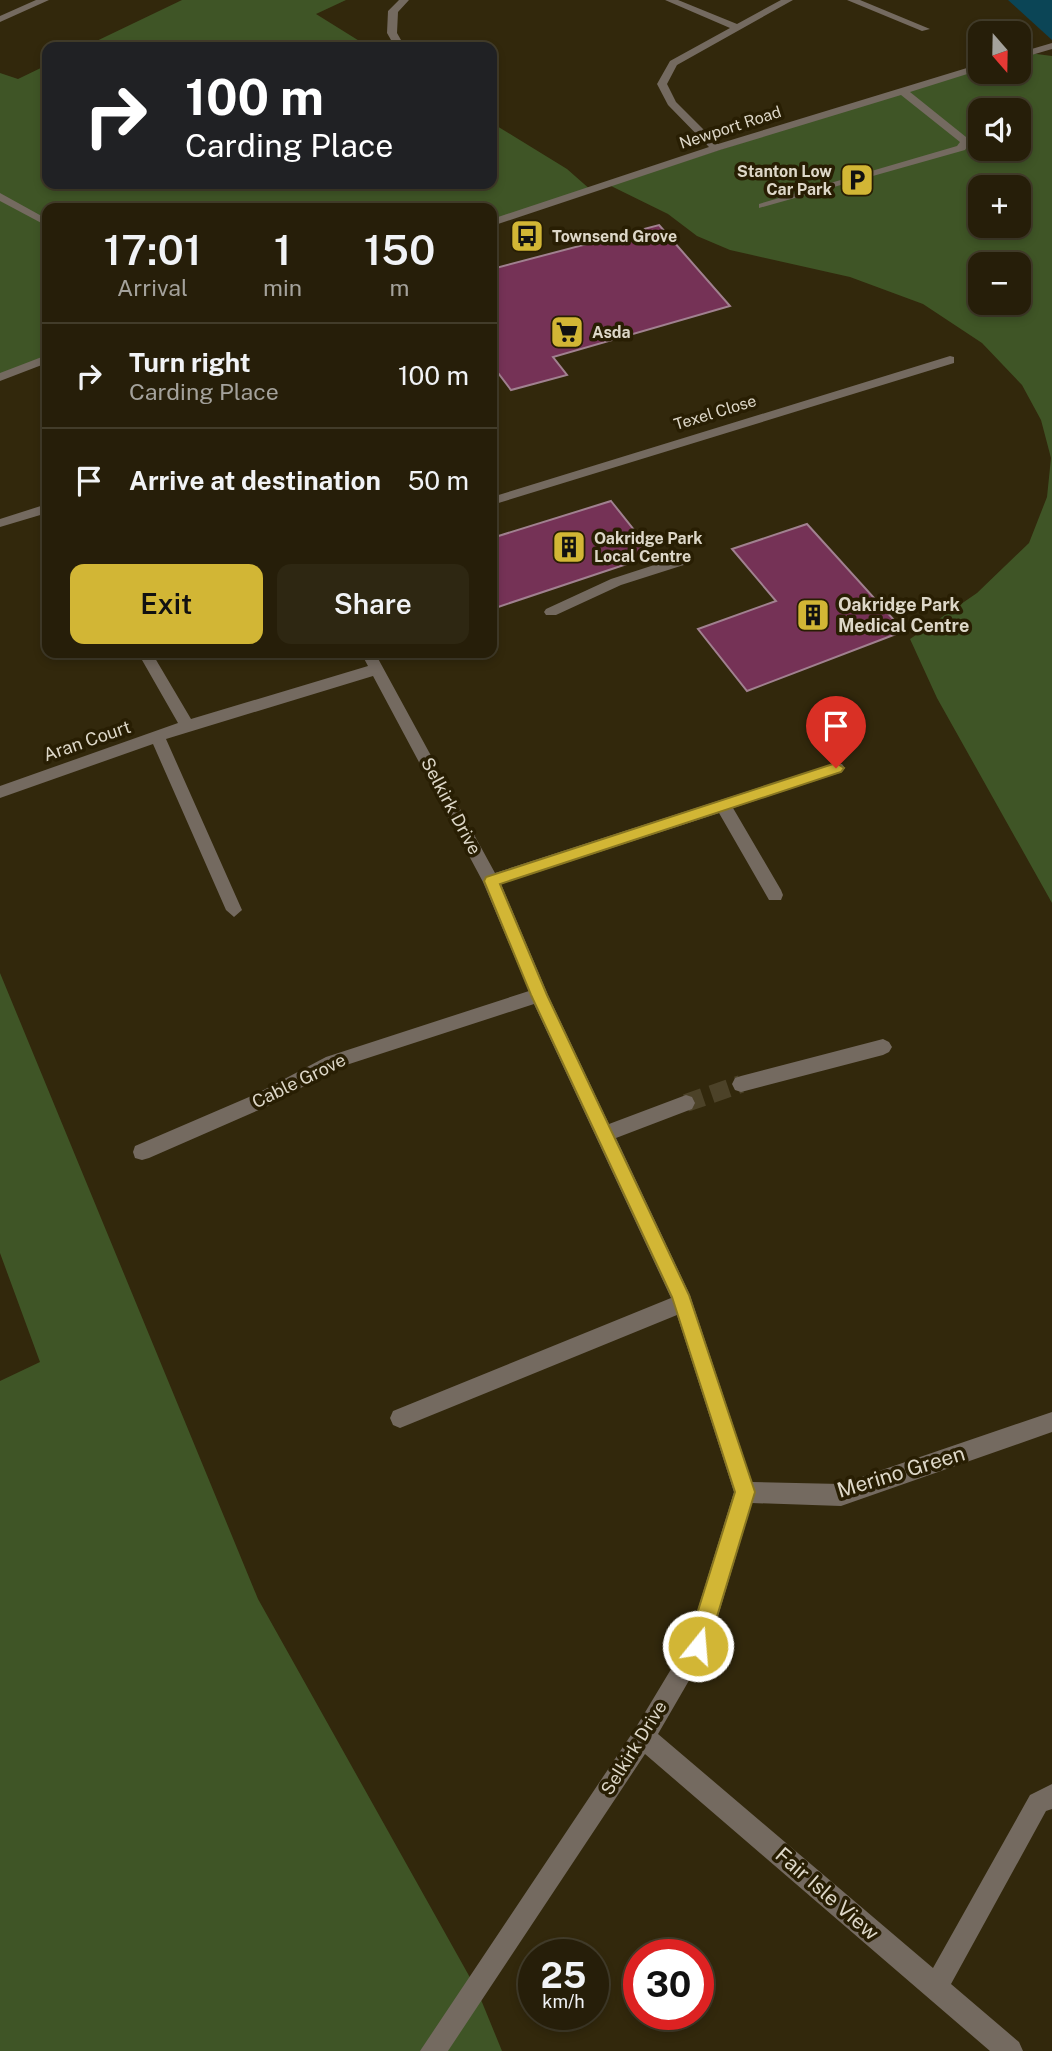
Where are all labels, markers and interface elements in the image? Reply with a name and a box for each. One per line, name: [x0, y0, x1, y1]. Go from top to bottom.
north arrow: [968, 21, 1031, 84]
map controls: [968, 21, 1031, 315]
text: 100 m: [185, 68, 324, 126]
icon: right: [70, 70, 161, 161]
button: sound: [968, 98, 1031, 161]
street label: Newport Road: [677, 102, 783, 153]
text: Carding Place: [185, 127, 393, 164]
parking icon: Stanton Low Car Park: [838, 161, 876, 199]
place label: Stanton Low Car Park: [737, 162, 832, 199]
button: +: [968, 175, 1031, 238]
bus stop icon: Townsend Grove: [508, 217, 546, 255]
text: 17:01: [104, 225, 201, 274]
text: 1: [274, 225, 291, 274]
text: 150: [364, 225, 435, 274]
place label: Townsend Grove: [552, 227, 677, 246]
button: −: [968, 252, 1031, 315]
text: Arrival: [117, 274, 188, 301]
text: min: [263, 274, 302, 301]
text: m: [390, 274, 409, 301]
supermarket icon: Asda: [548, 313, 586, 351]
place label: Asda: [592, 323, 631, 342]
text: Turn right: [129, 347, 251, 378]
icon: right: [70, 357, 108, 395]
text: 100 m: [398, 360, 469, 391]
text: Carding Place: [129, 378, 279, 405]
street label: Texel Close: [672, 391, 759, 434]
icon: arrive: [70, 462, 108, 500]
text: Arrive at destination: [129, 465, 381, 496]
text: 50 m: [408, 465, 469, 496]
building icon: Oakridge Park Local Centre: [550, 528, 588, 566]
place label: Oakridge Park Local Centre: [594, 529, 703, 566]
button: Exit: [70, 564, 263, 644]
button: Share: [277, 564, 469, 644]
place label: Oakridge Park Medical Centre: [838, 594, 969, 636]
building icon: Oakridge Park Medical Centre: [794, 596, 832, 634]
pin: [806, 696, 866, 768]
icon: arrive: [817, 707, 855, 745]
street label: Aran Court: [40, 716, 133, 765]
street label: Selkirk Drive: [417, 754, 486, 858]
street label: Cable Grove: [249, 1049, 349, 1112]
street label: Merino Green: [834, 1440, 968, 1503]
position arrow: [661, 1609, 735, 1683]
street label: Selkirk Drive: [596, 1697, 671, 1799]
street label: Fair Isle View: [771, 1842, 884, 1945]
speed limit sign: 30: [623, 1939, 714, 2030]
text: 25: [541, 1955, 586, 1996]
text: km/h: [542, 1991, 585, 2012]

